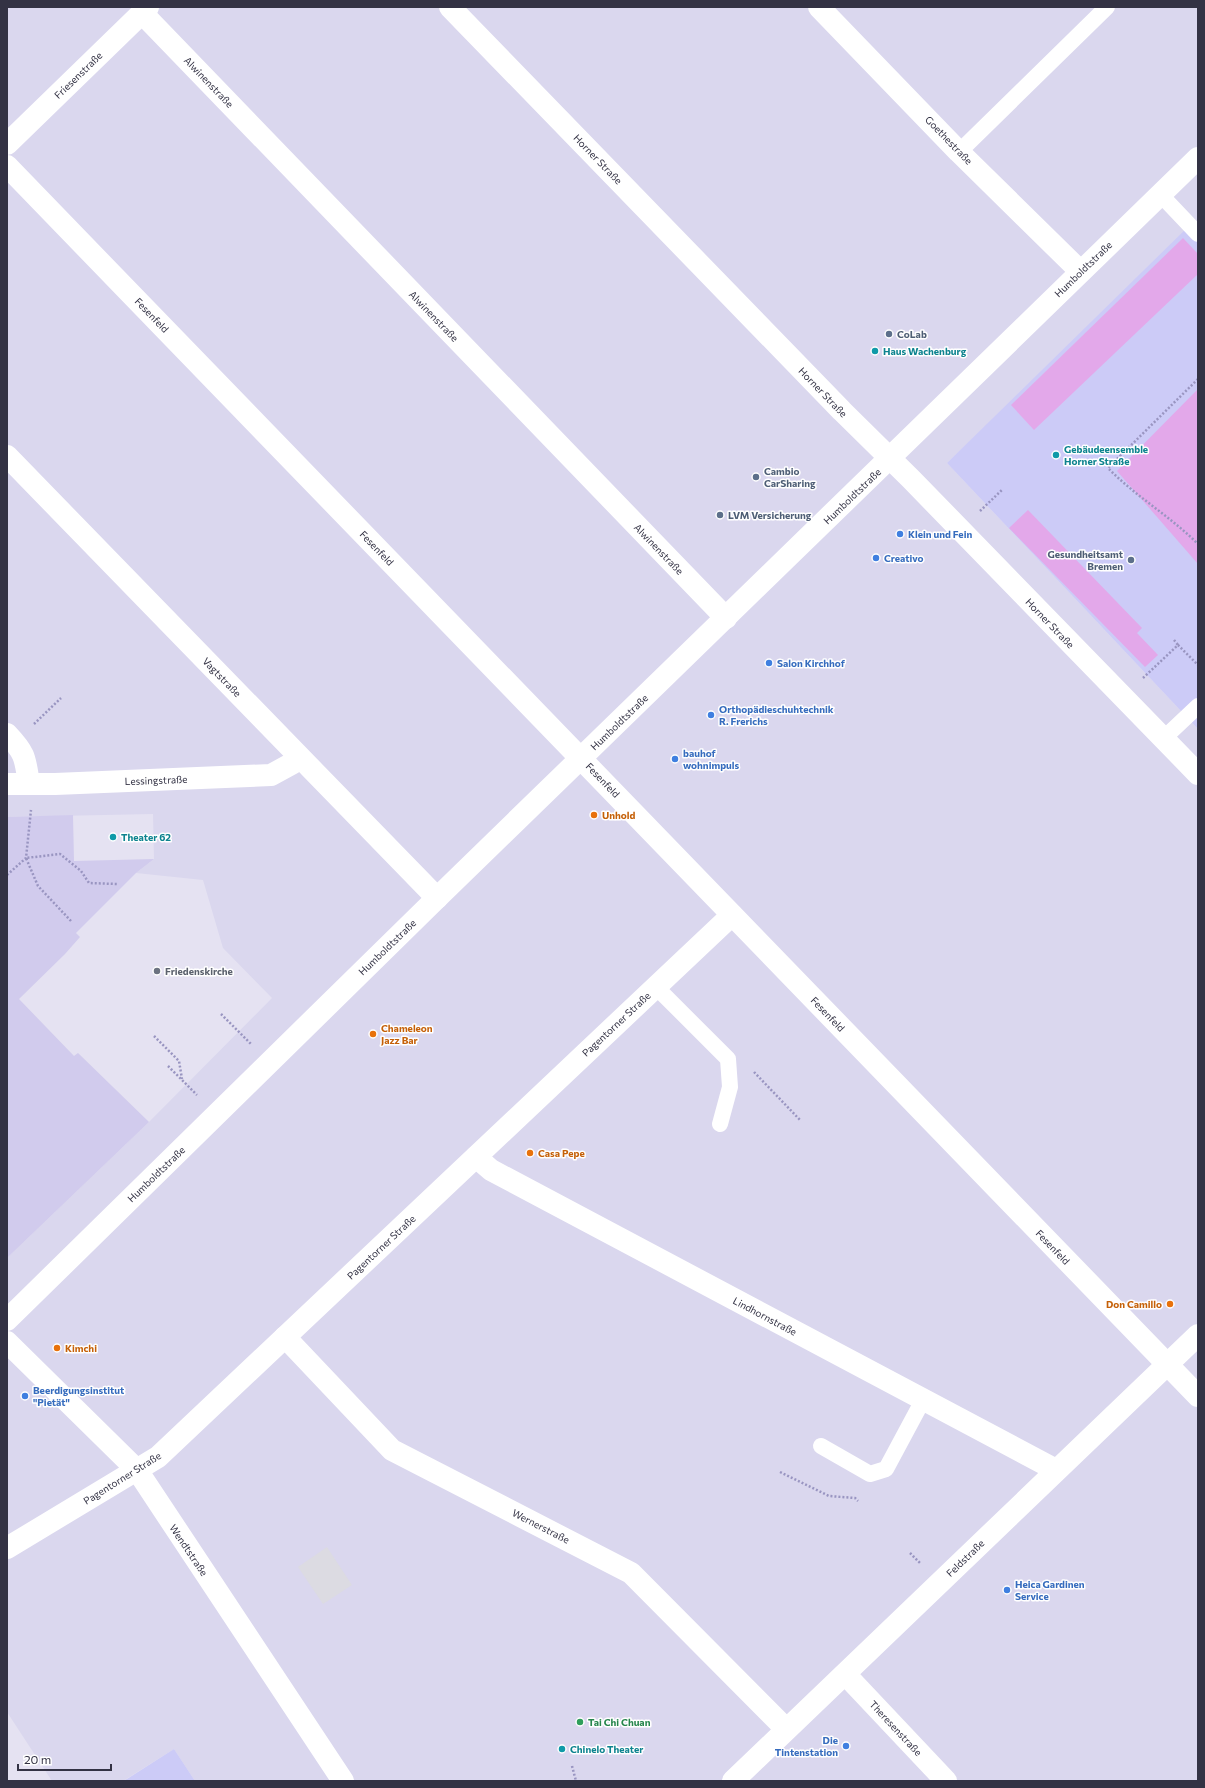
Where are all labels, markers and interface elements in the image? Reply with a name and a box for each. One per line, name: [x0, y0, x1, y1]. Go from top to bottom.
street label: Friesenstraße: [52, 49, 104, 101]
street label: Alwinenstraße: [182, 54, 236, 110]
street label: Goethestraße: [923, 113, 975, 167]
street label: Horner Straße: [571, 132, 625, 186]
street label: Humboldtstraße: [1052, 239, 1114, 299]
street label: Alwinenstraße: [407, 288, 461, 344]
street label: Fesenfeld: [133, 295, 172, 335]
place label: CoLab: [897, 328, 927, 340]
marker: CoLab: [884, 329, 894, 339]
place label: Haus Wachenburg: [883, 345, 967, 357]
marker: Haus Wachenburg: [870, 346, 880, 356]
street label: Horner Straße: [796, 365, 850, 419]
place label: Gebäudeensemble Horner Straße: [1064, 443, 1148, 467]
marker: Gebäudeensemble Horner Straße: [1051, 450, 1061, 460]
place label: Cambio CarSharing: [764, 465, 816, 489]
street label: Humboldtstraße: [821, 466, 883, 526]
marker: Cambio CarSharing: [751, 472, 761, 482]
place label: LVM Versicherung: [728, 509, 812, 521]
marker: LVM Versicherung: [715, 510, 725, 520]
street label: Alwinenstraße: [632, 521, 686, 577]
street label: Fesenfeld: [358, 528, 397, 568]
place label: Klein und Fein: [908, 528, 972, 540]
marker: Klein und Fein: [895, 529, 905, 539]
place label: Gesundheitsamt Bremen: [1048, 548, 1123, 572]
place label: Creativo: [884, 552, 924, 564]
marker: Creativo: [871, 553, 881, 563]
marker: Gesundheitsamt Bremen: [1126, 555, 1136, 565]
street label: Horner Straße: [1023, 596, 1077, 650]
street label: Vagtstraße: [200, 655, 244, 699]
place label: Salon Kirchhof: [777, 657, 846, 669]
marker: Salon Kirchhof: [764, 658, 774, 668]
street label: Humboldtstraße: [588, 692, 650, 752]
place label: Orthopädieschuhtechnik R. Frerichs: [719, 703, 834, 727]
marker: Orthopädieschuhtechnik R. Frerichs: [706, 710, 716, 720]
place label: bauhof wohnimpuls: [683, 747, 739, 771]
marker: bauhof wohnimpuls: [670, 754, 680, 764]
street label: Fesenfeld: [584, 760, 623, 800]
street label: Lessingstraße: [124, 773, 188, 787]
place label: Unhold: [602, 809, 636, 821]
marker: Unhold: [589, 810, 599, 820]
place label: Theater 62: [121, 831, 171, 843]
marker: Theater 62: [108, 832, 118, 842]
street label: Humboldtstraße: [356, 917, 418, 977]
place label: Friedenskirche: [165, 965, 233, 977]
marker: Friedenskirche: [152, 966, 162, 976]
street label: Pagentorner Straße: [579, 989, 653, 1059]
street label: Fesenfeld: [809, 994, 848, 1034]
place label: Chameleon Jazz Bar: [381, 1022, 433, 1046]
marker: Chameleon Jazz Bar: [368, 1029, 378, 1039]
street label: Humboldtstraße: [125, 1144, 187, 1204]
place label: Casa Pepe: [538, 1147, 585, 1159]
marker: Casa Pepe: [525, 1148, 535, 1158]
street label: Pagentorner Straße: [344, 1212, 418, 1282]
street label: Fesenfeld: [1034, 1227, 1073, 1267]
street label: Lindhornstraße: [731, 1294, 799, 1338]
place label: Don Camillo: [1106, 1298, 1162, 1310]
marker: Don Camillo: [1165, 1299, 1175, 1309]
place label: Kimchi: [65, 1342, 97, 1354]
marker: Kimchi: [52, 1343, 62, 1353]
place label: Beerdigungsinstitut "Pietät": [33, 1384, 124, 1408]
marker: Beerdigungsinstitut "Pietät": [20, 1391, 30, 1401]
street label: Pagentorner Straße: [81, 1449, 163, 1507]
street label: Wernerstraße: [510, 1506, 572, 1546]
street label: Wendtstraße: [167, 1522, 211, 1578]
street label: Feldstraße: [943, 1537, 987, 1579]
place label: Heica Gardinen Service: [1015, 1578, 1085, 1602]
marker: Heica Gardinen Service: [1002, 1585, 1012, 1595]
street label: Theresenstraße: [867, 1698, 925, 1758]
place label: Tai Chi Chuan: [588, 1716, 651, 1728]
marker: Tai Chi Chuan: [575, 1717, 585, 1727]
place label: Die Tintenstation: [775, 1734, 838, 1758]
marker: Die Tintenstation: [841, 1741, 851, 1751]
place label: Chinelo Theater: [570, 1743, 643, 1755]
marker: Chinelo Theater: [557, 1744, 567, 1754]
scale bar: [18, 1746, 111, 1772]
text: 20 m: [24, 1752, 51, 1766]

